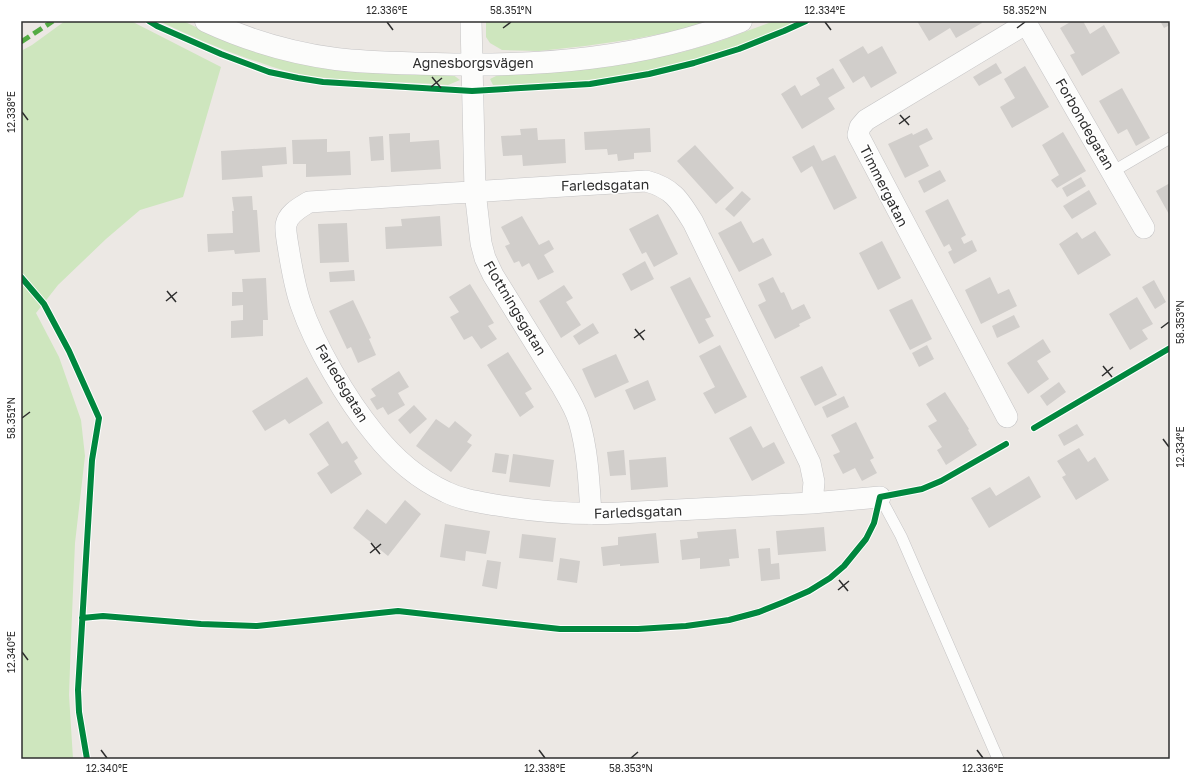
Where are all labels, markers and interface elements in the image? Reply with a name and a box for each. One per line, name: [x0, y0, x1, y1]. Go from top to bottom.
text: 12.336°E: [366, 4, 408, 16]
text: 58.351°N: [490, 4, 532, 16]
text: 12.334°E: [805, 4, 845, 16]
text: 58.352°N: [1003, 4, 1047, 16]
street label: Agnesborgsvägen: [412, 54, 534, 71]
street label: Forbondegatan: [1052, 75, 1119, 173]
text: 12.338°E: [5, 91, 17, 133]
street label: Timmergatan: [857, 142, 912, 229]
street label: Farledsgatan: [561, 175, 649, 194]
street label: Flottningsgatan: [480, 257, 550, 358]
text: 58.353°N: [1174, 300, 1186, 344]
street label: Farledsgatan: [312, 340, 372, 425]
text: 58.351°N: [5, 397, 17, 439]
text: 12.334°E: [1174, 427, 1186, 467]
street label: Farledsgatan: [594, 501, 682, 522]
text: 12.340°E: [5, 631, 17, 673]
text: 12.340°E: [86, 762, 128, 774]
text: 12.338°E: [524, 762, 566, 774]
text: 58.353°N: [609, 762, 653, 774]
text: 12.336°E: [962, 762, 1004, 774]

